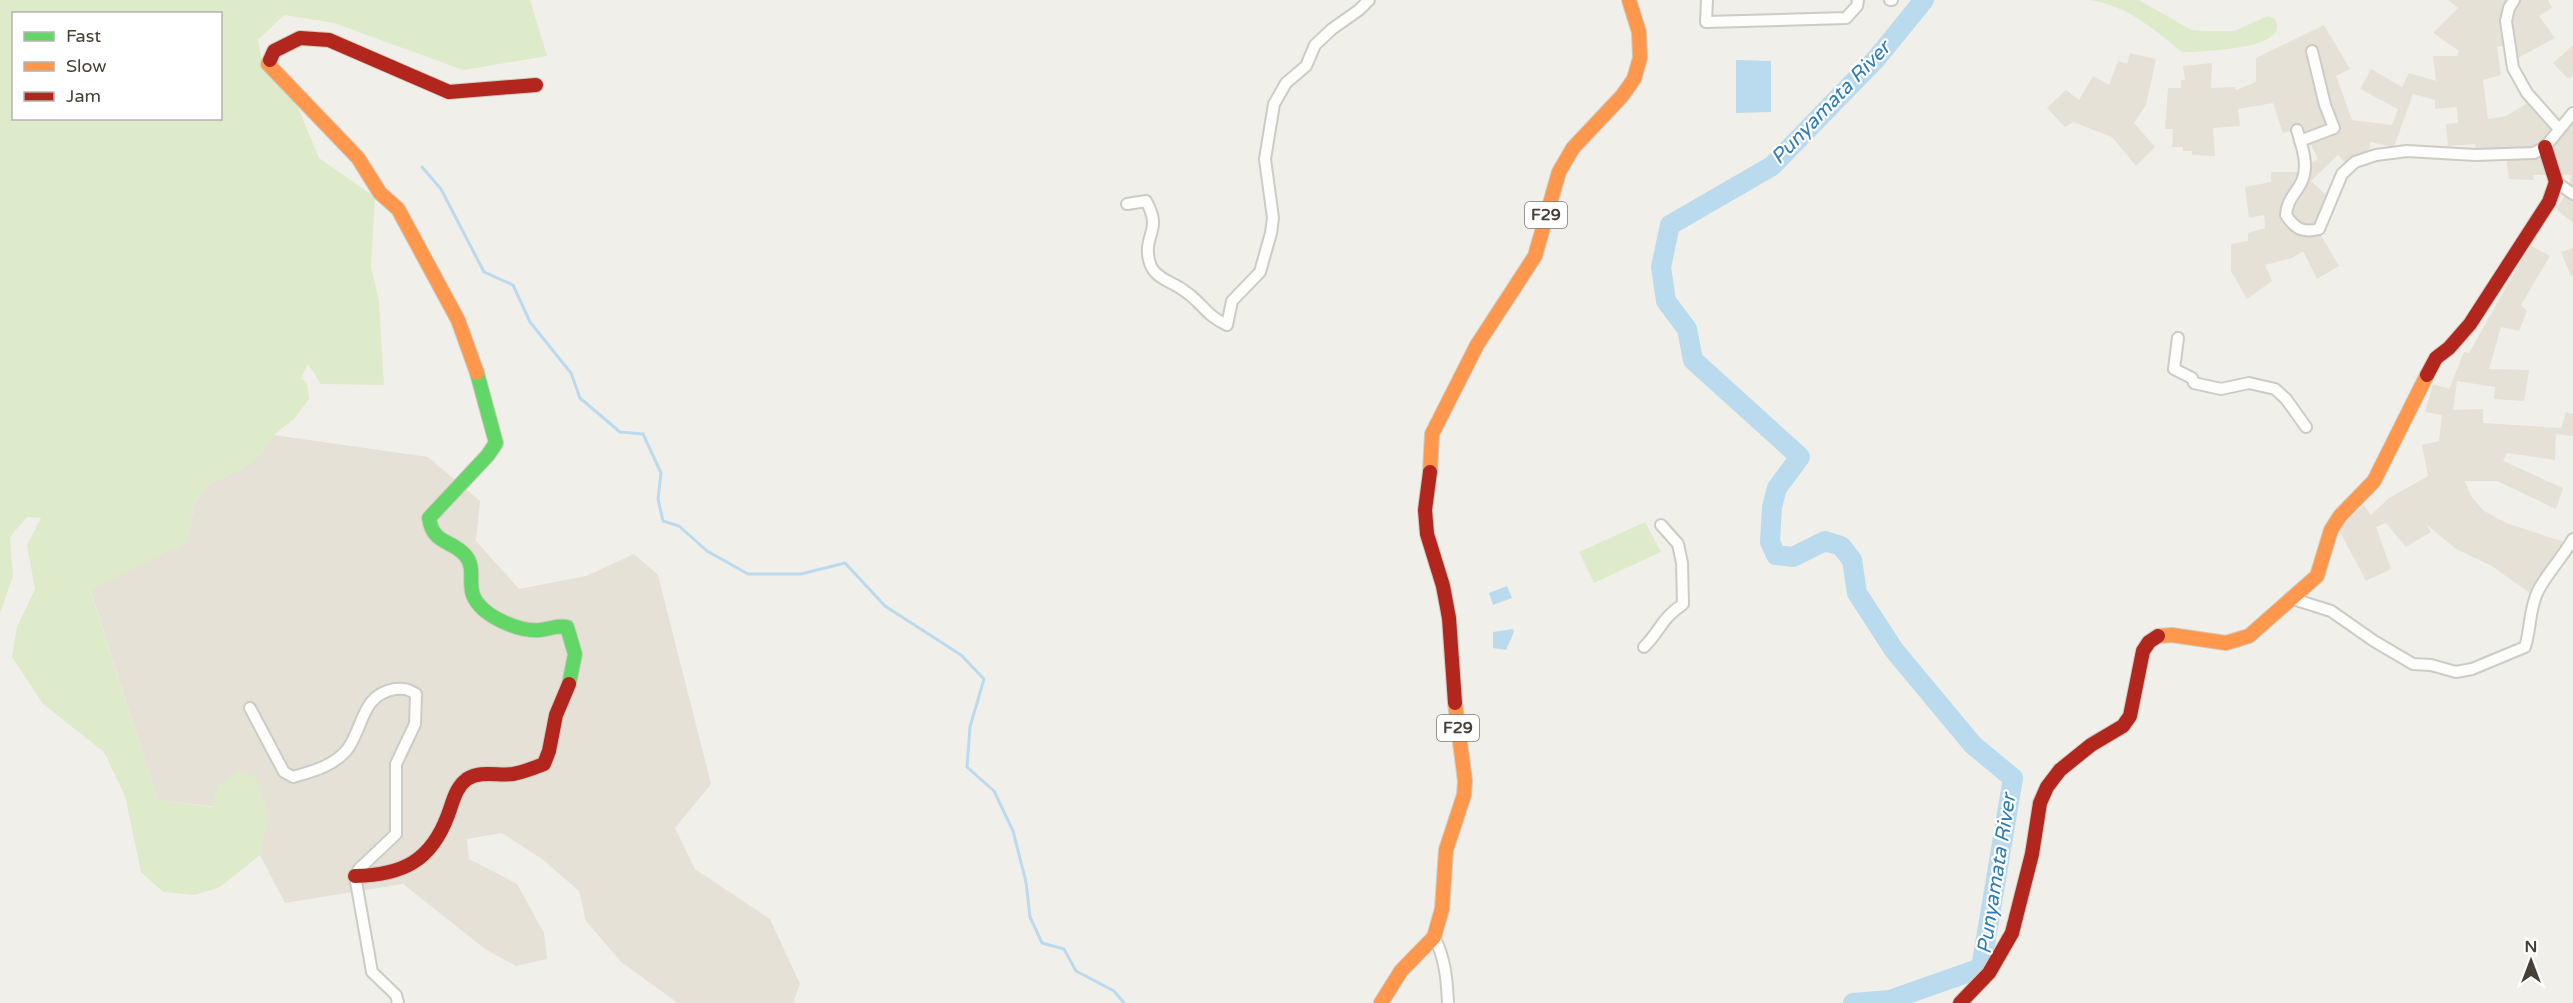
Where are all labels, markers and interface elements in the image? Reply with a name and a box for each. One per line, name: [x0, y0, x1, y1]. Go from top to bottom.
legend: [12, 12, 222, 120]
text: Fast: [66, 25, 101, 47]
water label: Punyamata River: [1766, 35, 1897, 169]
text: Slow: [66, 55, 107, 77]
text: Jam: [66, 85, 101, 107]
road number: F29: [1525, 202, 1567, 228]
road number: F29: [1437, 715, 1479, 741]
water label: Punyamata River: [1973, 790, 2022, 956]
north arrow: [2501, 931, 2561, 991]
text: N: [2525, 937, 2537, 957]

